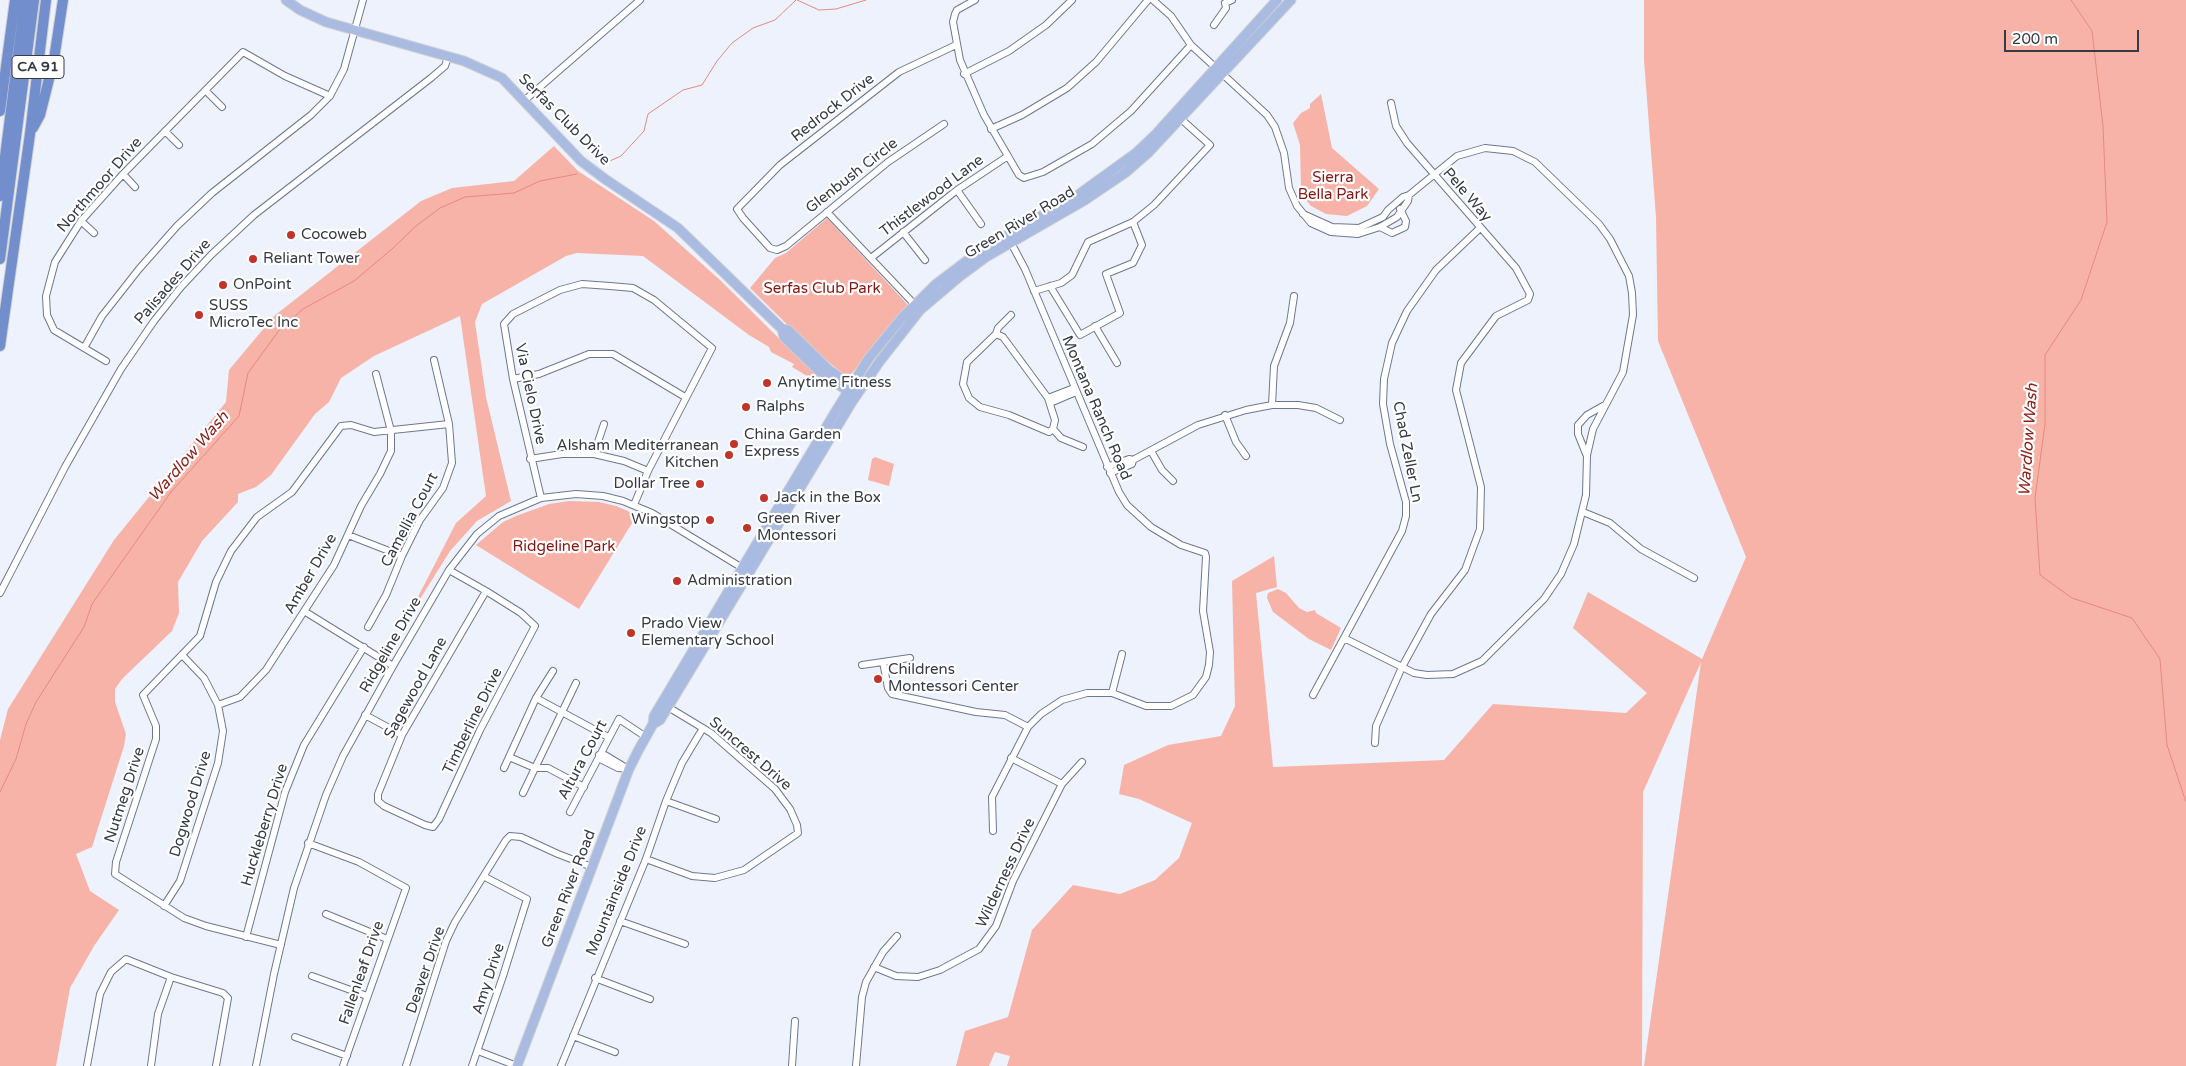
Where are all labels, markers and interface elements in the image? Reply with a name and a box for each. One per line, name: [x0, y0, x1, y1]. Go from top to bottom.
scale bar: [2006, 20, 2141, 52]
text: 200 m: [2012, 30, 2058, 48]
road number: CA 91: [12, 56, 64, 78]
street label: Serfas Club Drive: [514, 70, 614, 170]
street label: Redrock Drive: [788, 70, 878, 146]
street label: Northmoor Drive: [54, 134, 146, 236]
street label: Glenbush Circle: [803, 135, 901, 217]
street label: Thistlewood Lane: [877, 151, 987, 241]
street label: Pele Way: [1439, 164, 1495, 226]
park label: Sierra Bella Park: [1298, 169, 1368, 204]
street label: Green River Road: [962, 183, 1078, 263]
place label: Cocoweb: [301, 226, 367, 244]
marker: Cocoweb: [285, 229, 297, 241]
street label: Palisades Drive: [131, 236, 215, 328]
place label: Reliant Tower: [263, 250, 360, 268]
marker: Reliant Tower: [247, 253, 259, 265]
place label: OnPoint: [233, 276, 291, 294]
marker: OnPoint: [217, 279, 229, 291]
park label: Serfas Club Park: [763, 280, 881, 298]
place label: SUSS MicroTec Inc: [209, 297, 298, 332]
marker: SUSS MicroTec Inc: [193, 309, 205, 321]
street label: Montana Ranch Road: [1057, 333, 1135, 483]
street label: Via Cielo Drive: [511, 342, 549, 446]
place label: Anytime Fitness: [777, 374, 892, 392]
marker: Anytime Fitness: [761, 377, 773, 389]
water label: Wardlow Wash: [2015, 383, 2043, 497]
place label: Ralphs: [756, 398, 805, 416]
street label: Chad Zeller Ln: [1388, 400, 1426, 504]
marker: Ralphs: [740, 401, 752, 413]
water label: Wardlow Wash: [145, 408, 233, 506]
place label: China Garden Express: [744, 426, 841, 461]
place label: Alsham Mediterranean Kitchen: [557, 437, 719, 472]
marker: China Garden Express: [728, 438, 740, 450]
marker: Alsham Mediterranean Kitchen: [723, 449, 735, 461]
street label: Camellia Court: [378, 470, 442, 570]
place label: Dollar Tree: [614, 475, 690, 493]
marker: Dollar Tree: [694, 478, 706, 490]
place label: Jack in the Box: [774, 489, 881, 507]
marker: Jack in the Box: [758, 492, 770, 504]
place label: Green River Montessori: [757, 510, 840, 545]
place label: Wingstop: [631, 511, 700, 529]
marker: Wingstop: [704, 514, 716, 526]
marker: Green River Montessori: [741, 522, 753, 534]
street label: Amber Drive: [281, 531, 341, 617]
park label: Ridgeline Park: [513, 538, 615, 556]
place label: Administration: [687, 572, 792, 590]
marker: Administration: [671, 575, 683, 587]
street label: Ridgeline Drive: [356, 594, 426, 696]
place label: Prado View Elementary School: [641, 615, 774, 650]
marker: Prado View Elementary School: [625, 627, 637, 639]
street label: Sagewood Lane: [381, 634, 451, 742]
place label: Childrens Montessori Center: [888, 661, 1019, 696]
street label: Timberline Drive: [439, 665, 507, 777]
marker: Childrens Montessori Center: [872, 673, 884, 685]
street label: Suncrest Drive: [705, 713, 795, 795]
street label: Altura Court: [554, 717, 612, 803]
street label: Nutmeg Drive: [101, 745, 149, 845]
street label: Dogwood Drive: [166, 749, 216, 859]
street label: Huckleberry Drive: [238, 762, 292, 888]
street label: Wilderness Drive: [973, 815, 1039, 931]
street label: Mountainside Drive: [583, 824, 651, 958]
street label: Green River Road: [538, 827, 600, 951]
street label: Fallenleaf Drive: [336, 919, 388, 1027]
street label: Deaver Drive: [403, 924, 449, 1016]
street label: Amy Drive: [469, 941, 509, 1017]

